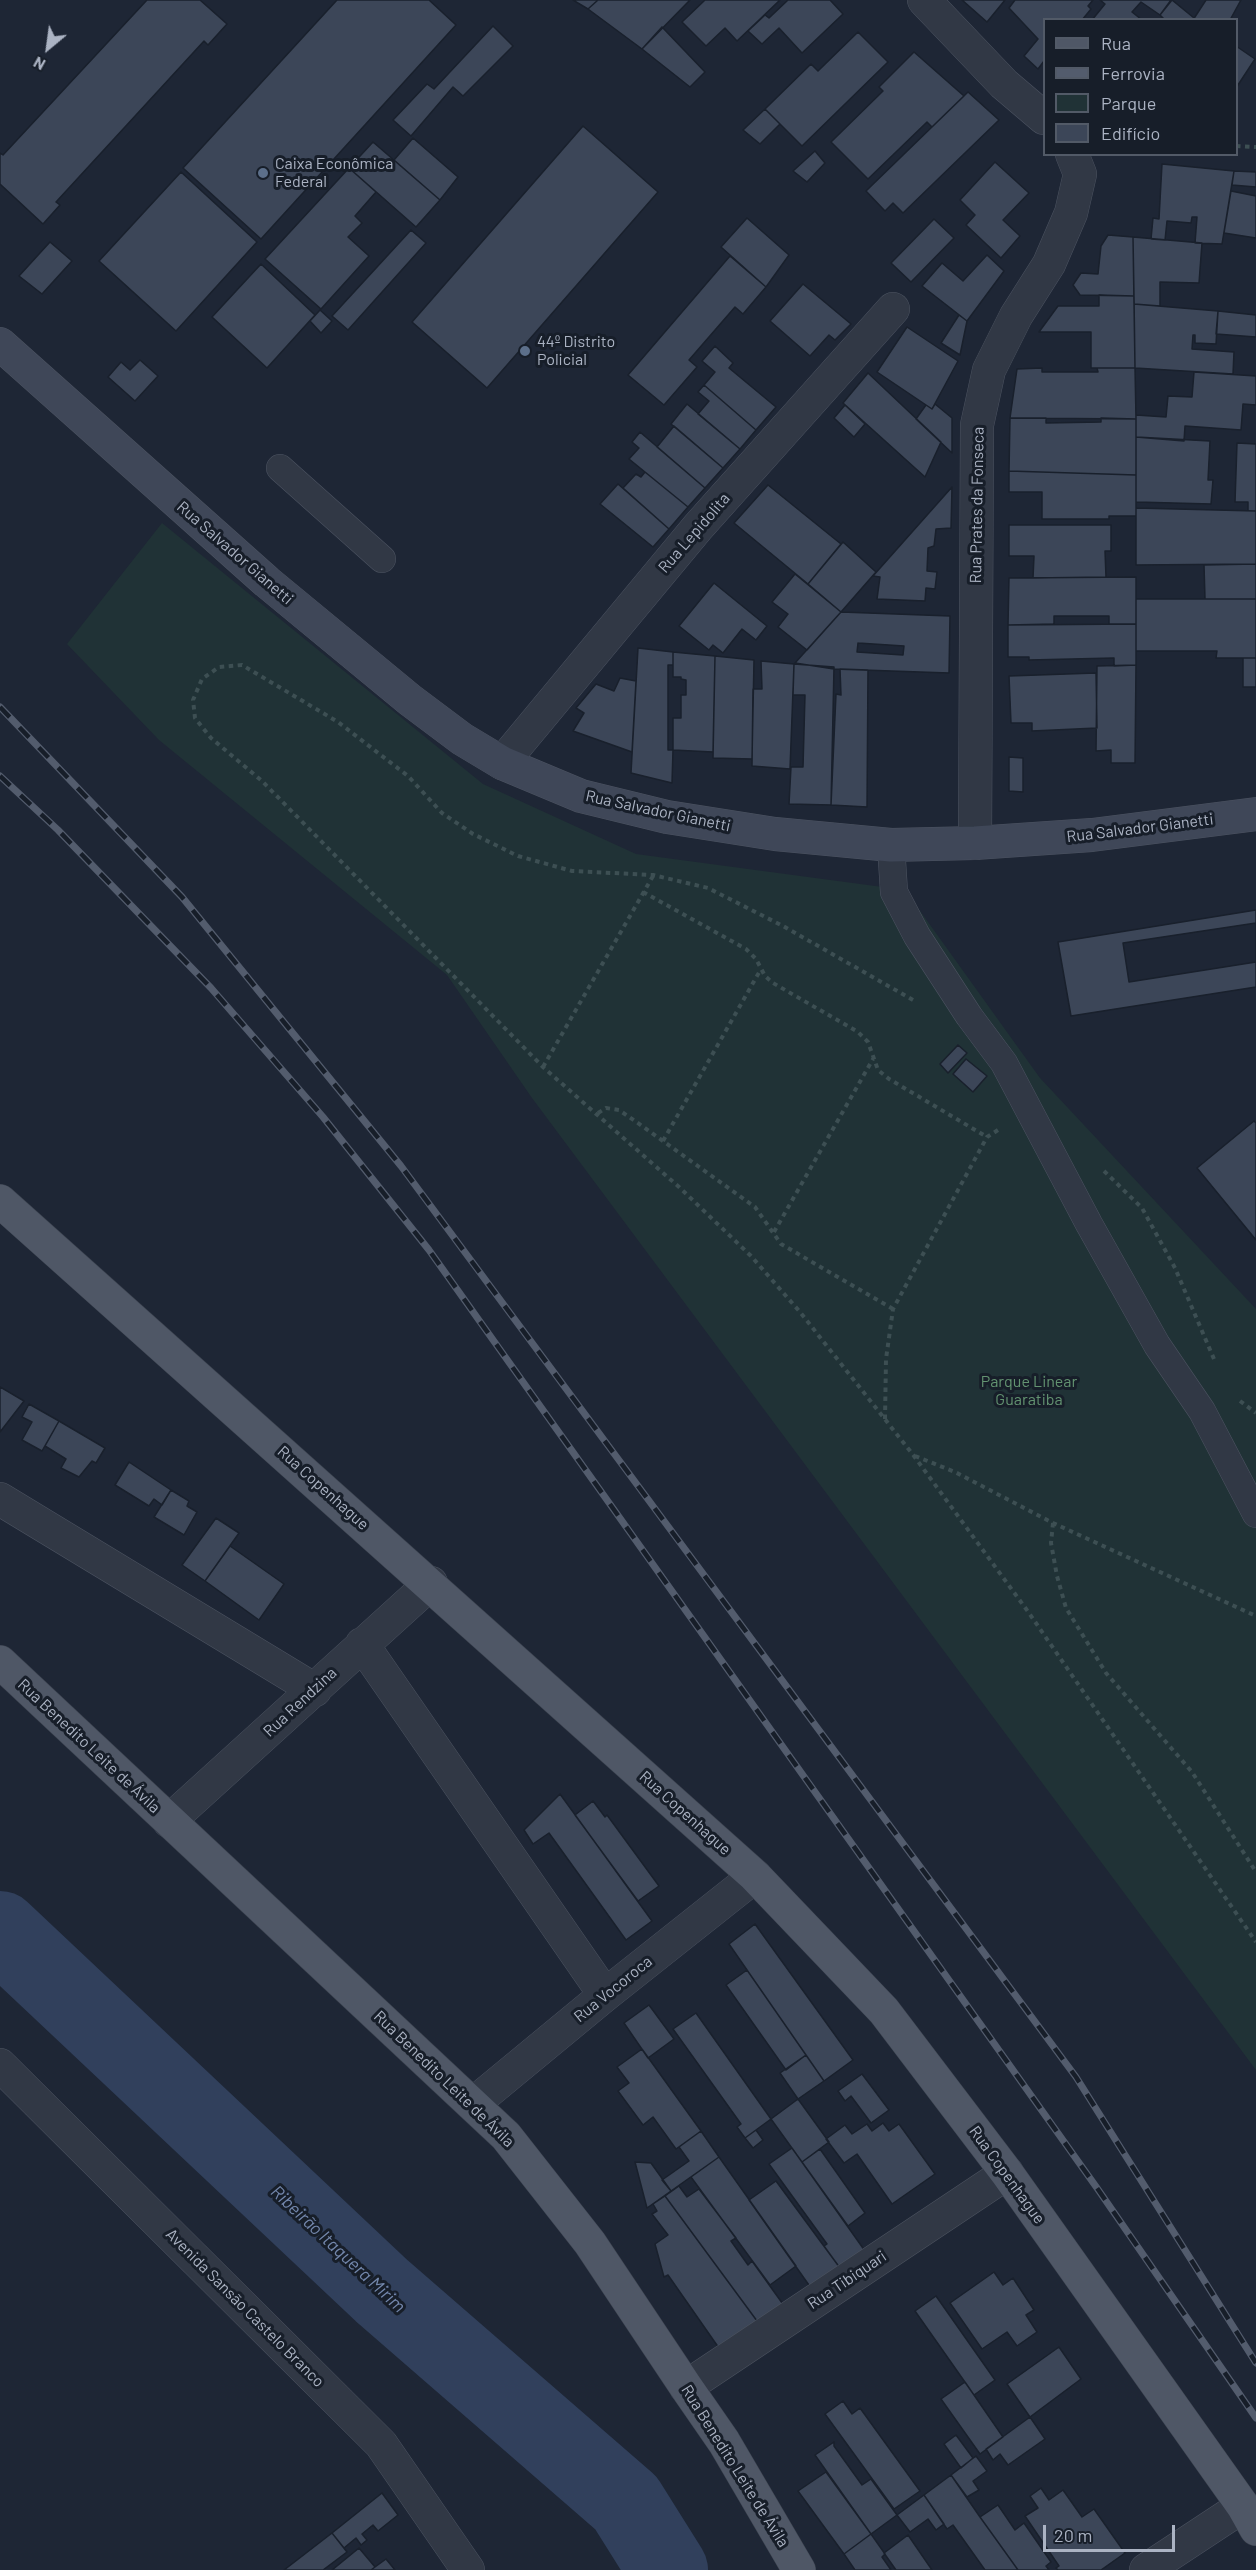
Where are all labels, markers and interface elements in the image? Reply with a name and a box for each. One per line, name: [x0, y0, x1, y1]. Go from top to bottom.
north arrow: [18, 18, 78, 78]
legend: [1043, 18, 1238, 156]
text: Rua: [1101, 32, 1131, 54]
text: N: [30, 53, 48, 75]
text: Ferrovia: [1101, 62, 1165, 84]
text: Parque: [1101, 92, 1156, 114]
text: Edifício: [1101, 122, 1160, 144]
place label: Caixa Econômica Federal: [275, 154, 393, 192]
marker: Caixa Econômica Federal: [256, 166, 270, 180]
place label: 44º Distrito Policial: [537, 332, 615, 370]
marker: 44º Distrito Policial: [518, 344, 532, 358]
street label: Rua Prates da Fonseca: [966, 427, 988, 583]
street label: Rua Lepidolita: [654, 489, 734, 577]
street label: Rua Salvador Gianetti: [173, 497, 297, 609]
street label: Rua Salvador Gianetti: [584, 786, 732, 836]
street label: Rua Salvador Gianetti: [1066, 809, 1214, 847]
park label: Parque Linear Guaratiba: [981, 1372, 1077, 1410]
street label: Rua Copenhague: [273, 1442, 373, 1534]
street label: Rua Rendzina: [259, 1663, 341, 1741]
street label: Rua Benedito Leite de Ávila: [14, 1675, 164, 1817]
street label: Rua Copenhague: [635, 1767, 735, 1859]
street label: Rua Vocoroca: [570, 1952, 656, 2026]
street label: Rua Benedito Leite de Ávila: [370, 2007, 518, 2151]
street label: Rua Copenhague: [965, 2122, 1049, 2228]
water label: Ribeirão Itaquera Mirim: [266, 2181, 410, 2317]
street label: Avenida Sansão Castelo Branco: [162, 2225, 328, 2391]
street label: Rua Tibiquari: [804, 2247, 890, 2313]
street label: Rua Benedito Leite de Ávila: [677, 2381, 793, 2551]
scale bar: [1046, 2513, 1178, 2551]
text: 20 m: [1054, 2524, 1092, 2546]

